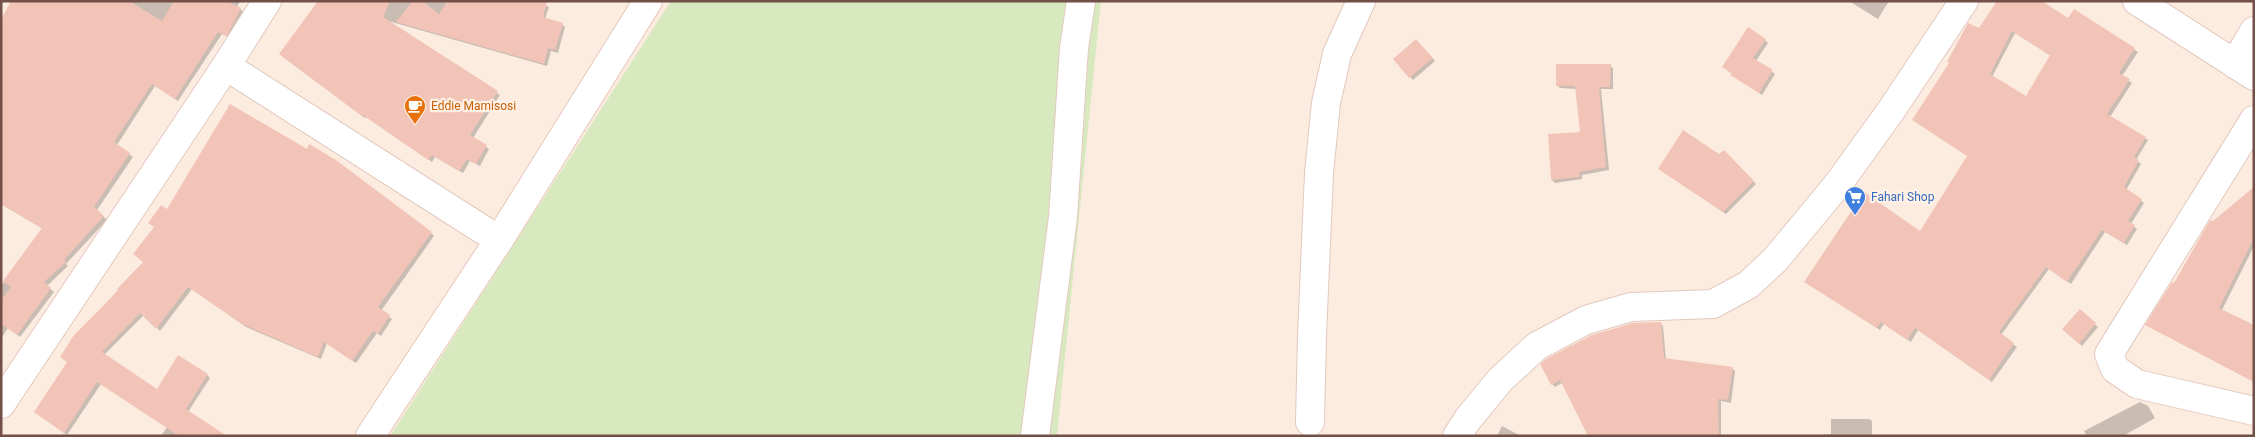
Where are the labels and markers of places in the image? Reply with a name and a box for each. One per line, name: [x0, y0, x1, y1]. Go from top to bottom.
cafe icon: Eddie Mamisosi: [403, 94, 427, 125]
place label: Eddie Mamisosi: [431, 99, 516, 113]
supermarket icon: Fahari Shop: [1843, 185, 1867, 216]
place label: Fahari Shop: [1871, 190, 1935, 204]

